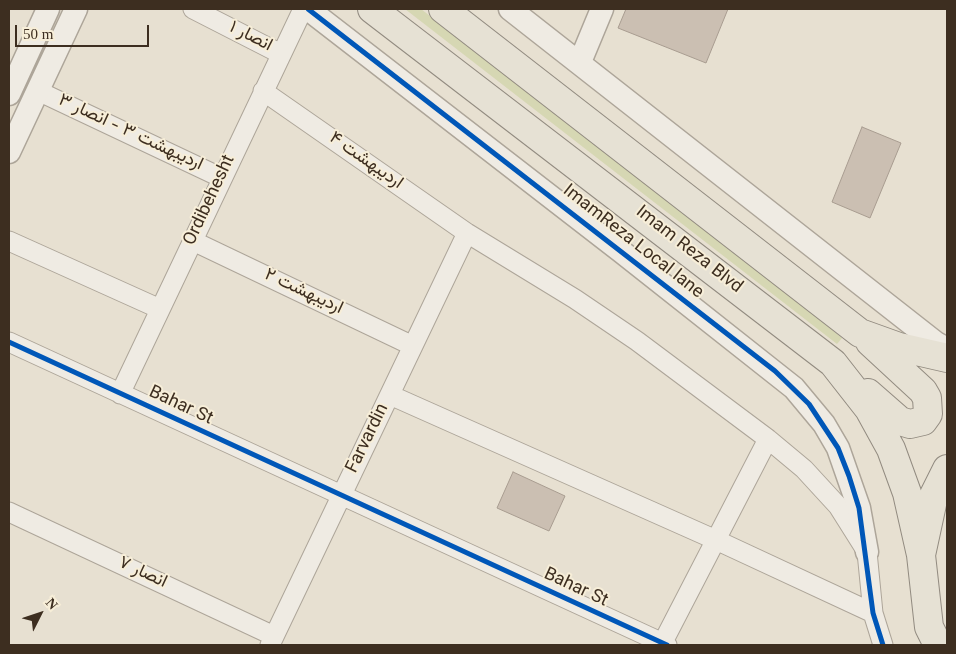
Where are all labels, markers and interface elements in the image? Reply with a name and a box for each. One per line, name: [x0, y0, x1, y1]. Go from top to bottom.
scale bar: [18, 15, 151, 47]
street label: انصار ۱: [225, 18, 275, 58]
text: 50 m: [23, 26, 53, 42]
street label: اردیبهشت ۳ - انصار ۳: [54, 91, 206, 177]
street label: اردیبهشت ۴: [324, 129, 406, 195]
street label: Ordibehesht: [181, 152, 241, 250]
street label: ImamReza Local lane: [557, 181, 707, 305]
street label: Imam Reza Blvd: [630, 203, 746, 299]
street label: اردیبهشت ۲: [260, 265, 346, 321]
street label: Bahar St: [145, 383, 215, 431]
street label: Farvardin: [343, 401, 395, 477]
street label: انصار ۷: [114, 553, 170, 595]
street label: Bahar St: [540, 565, 610, 613]
north arrow: [15, 589, 65, 639]
text: N: [43, 595, 61, 613]

